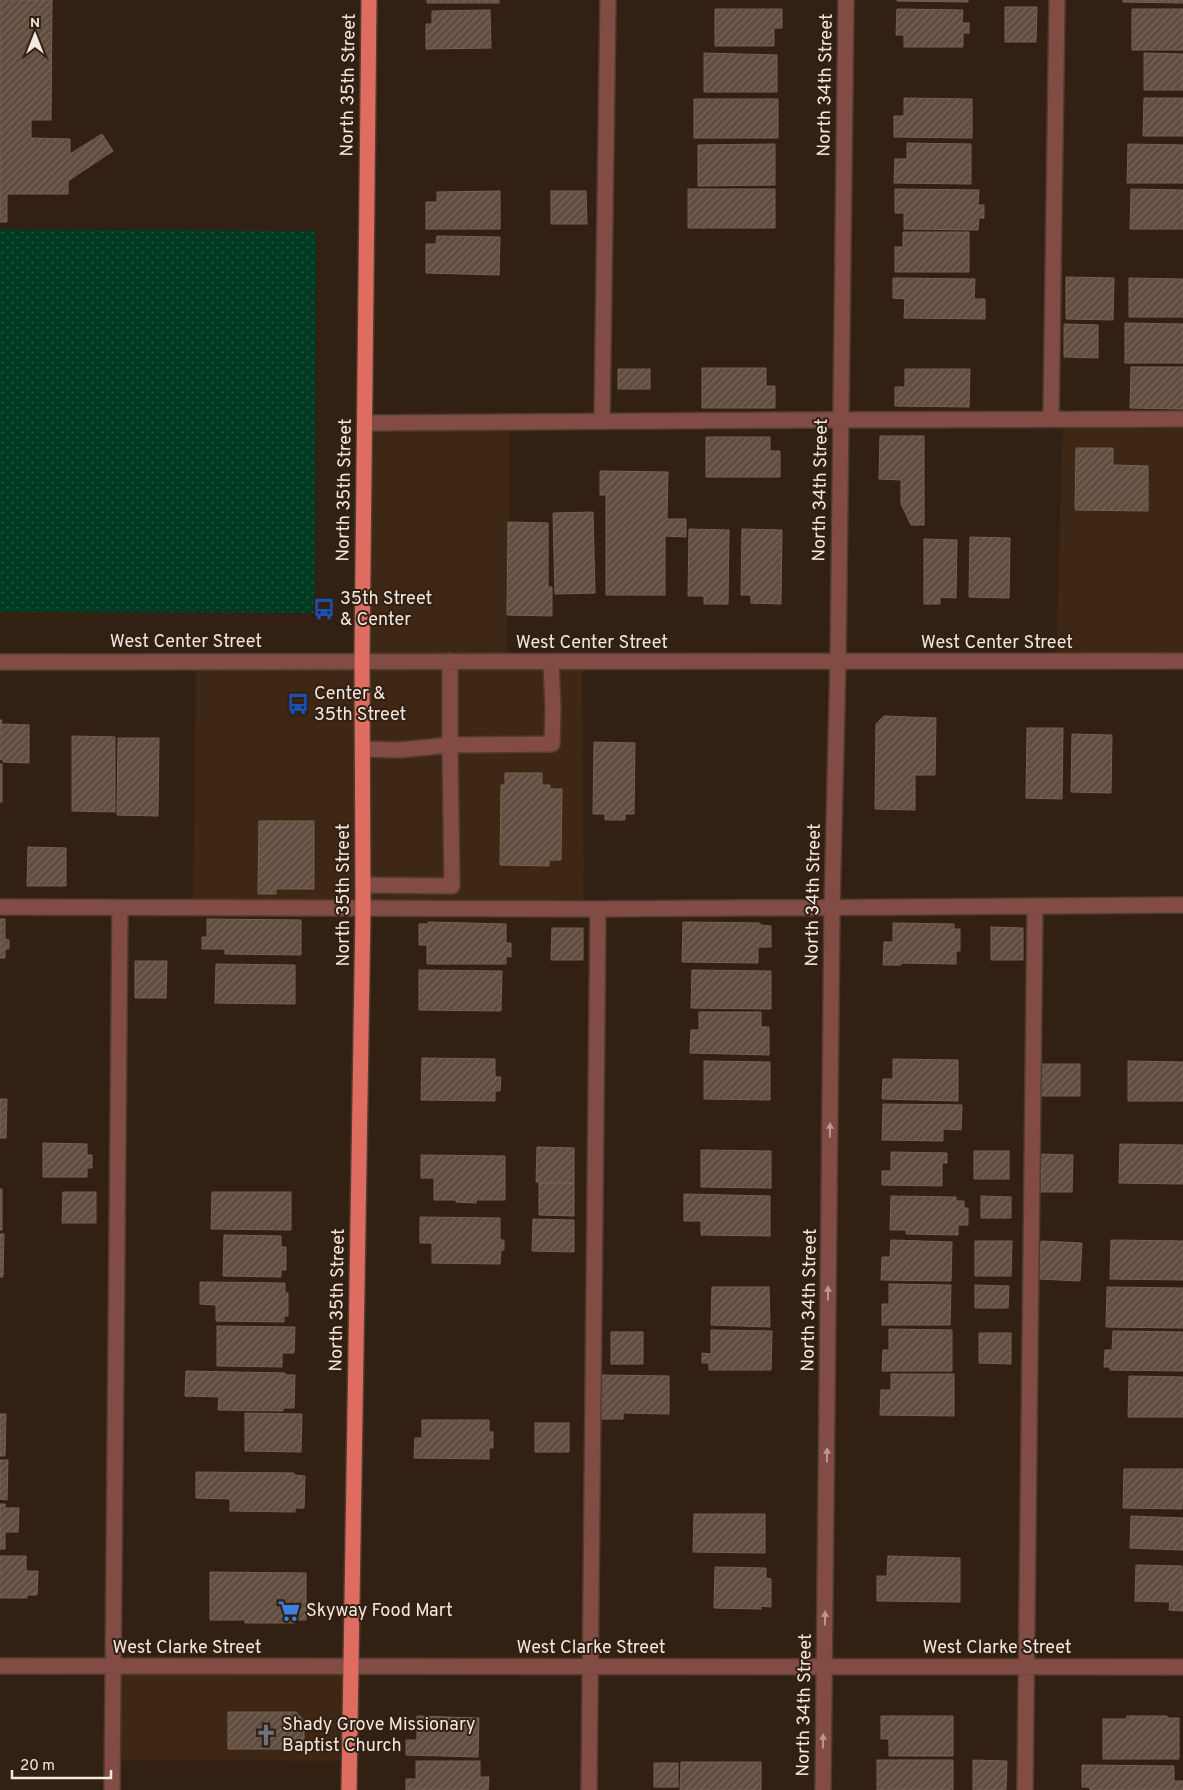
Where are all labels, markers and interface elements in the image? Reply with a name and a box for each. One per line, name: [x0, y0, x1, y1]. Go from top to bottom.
north arrow: [10, 10, 60, 60]
street label: North 35th Street: [336, 13, 362, 157]
street label: North 34th Street: [813, 13, 839, 157]
text: N: [30, 15, 40, 32]
street label: North 35th Street: [332, 418, 358, 562]
street label: North 34th Street: [808, 418, 834, 562]
place label: 35th Street & Center: [340, 588, 432, 632]
bus stop icon: 35th Street & Center: [311, 596, 337, 622]
street label: West Center Street: [110, 631, 262, 654]
street label: West Center Street: [516, 632, 668, 655]
street label: West Center Street: [921, 632, 1073, 655]
place label: Center & 35th Street: [314, 683, 406, 727]
bus stop icon: Center & 35th Street: [285, 691, 311, 717]
street label: North 35th Street: [333, 823, 356, 967]
street label: North 34th Street: [801, 823, 827, 967]
one-way arrow: [826, 1122, 834, 1138]
street label: North 35th Street: [325, 1228, 351, 1372]
street label: North 34th Street: [797, 1228, 823, 1372]
one-way arrow: [824, 1284, 832, 1300]
one-way arrow: [823, 1447, 831, 1463]
supermarket icon: Skyway Food Mart: [276, 1598, 302, 1624]
place label: Skyway Food Mart: [306, 1600, 453, 1623]
one-way arrow: [821, 1609, 829, 1625]
street label: North 34th Street: [792, 1633, 818, 1777]
street label: West Clarke Street: [112, 1637, 262, 1660]
street label: West Clarke Street: [516, 1637, 666, 1660]
street label: West Clarke Street: [922, 1637, 1072, 1660]
place label: Shady Grove Missionary Baptist Church: [282, 1714, 476, 1758]
church icon: Shady Grove Missionary Baptist Church: [253, 1722, 279, 1748]
one-way arrow: [819, 1733, 827, 1749]
scale bar: [12, 1748, 111, 1780]
text: 20 m: [20, 1757, 55, 1776]

